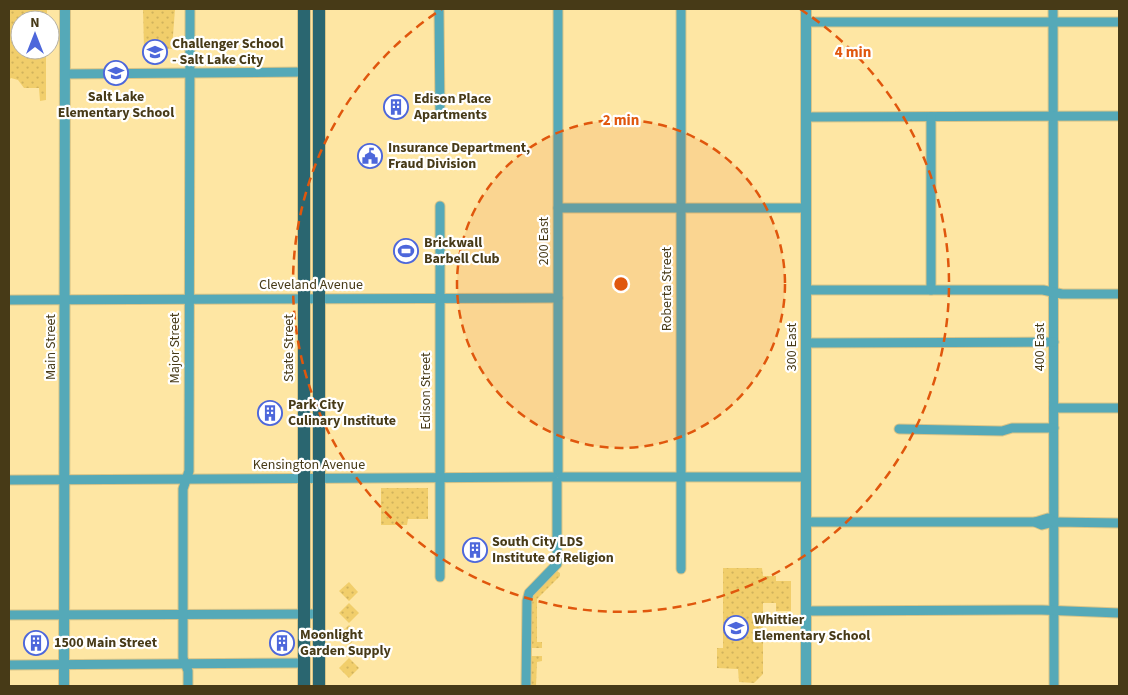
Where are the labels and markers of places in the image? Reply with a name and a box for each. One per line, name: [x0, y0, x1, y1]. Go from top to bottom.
place label: Challenger School - Salt Lake City: [172, 34, 284, 70]
school or university icon: Challenger School - Salt Lake City: [142, 39, 168, 65]
school or university icon: Salt Lake Elementary School: [103, 60, 129, 86]
place label: Salt Lake Elementary School: [58, 87, 174, 123]
place label: Edison Place Apartments: [413, 89, 491, 125]
building icon: Edison Place Apartments: [383, 94, 409, 120]
place label: Insurance Department, Fraud Division: [388, 138, 530, 174]
public building icon: Insurance Department, Fraud Division: [357, 143, 383, 169]
place label: Brickwall Barbell Club: [424, 233, 500, 269]
sports icon: Brickwall Barbell Club: [393, 238, 419, 264]
centre of rings: [612, 275, 630, 293]
place label: Park City Culinary Institute: [288, 395, 396, 431]
building icon: Park City Culinary Institute: [257, 400, 283, 426]
place label: South City LDS Institute of Religion: [492, 532, 614, 568]
building icon: South City LDS Institute of Religion: [462, 537, 488, 563]
place label: Whittier Elementary School: [754, 610, 870, 646]
school or university icon: Whittier Elementary School: [723, 615, 749, 641]
place label: Moonlight Garden Supply: [300, 625, 392, 661]
building icon: 1500 Main Street: [23, 630, 49, 656]
building icon: Moonlight Garden Supply: [269, 630, 295, 656]
place label: 1500 Main Street: [54, 633, 158, 653]

